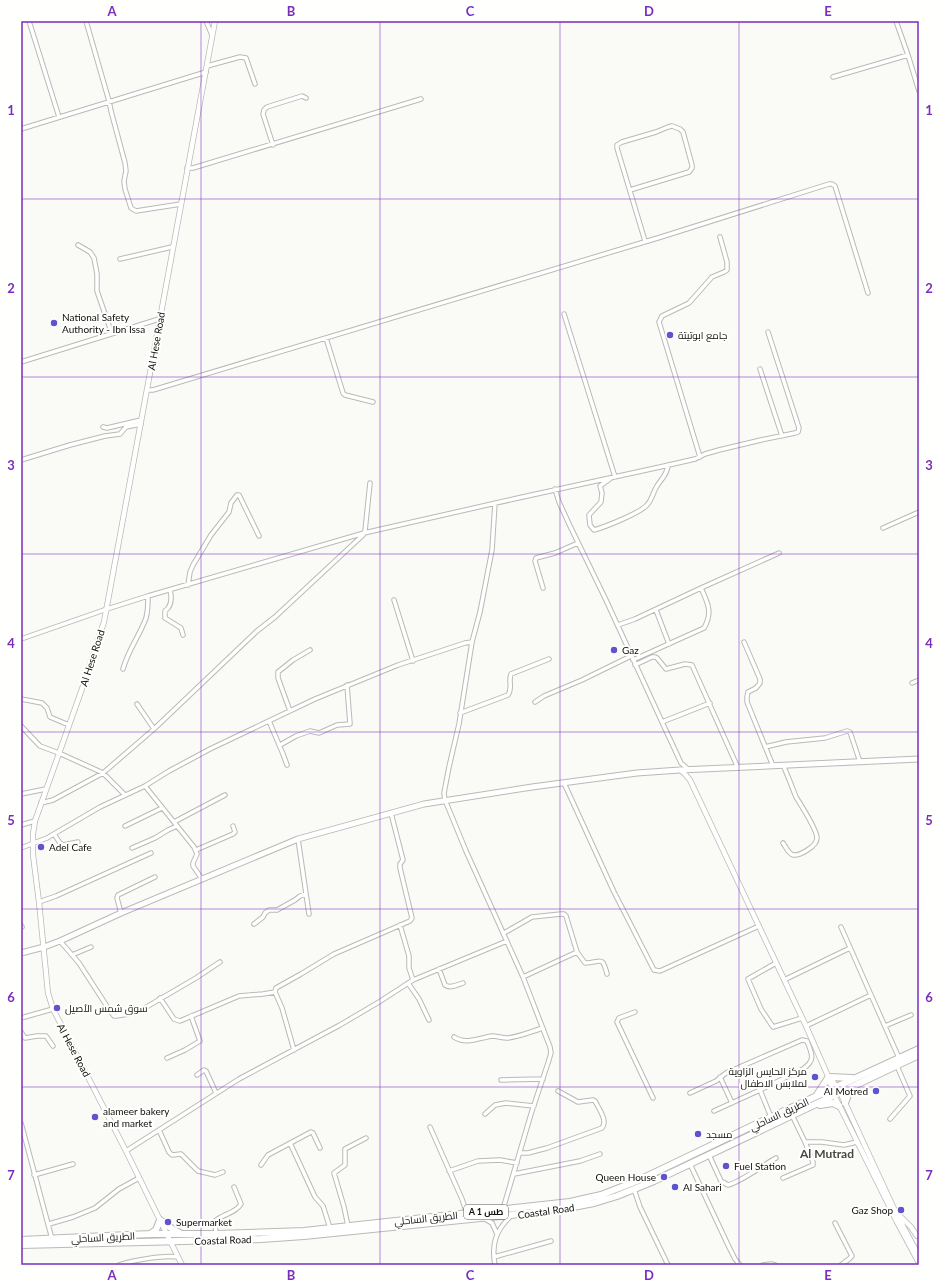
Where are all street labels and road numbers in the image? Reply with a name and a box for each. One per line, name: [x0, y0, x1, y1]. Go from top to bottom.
street label: Al Hese Road: [145, 311, 167, 371]
street label: Al Hese Road: [77, 628, 107, 688]
street label: Al Hese Road: [55, 1021, 93, 1079]
street label: الطريق الساحلي: [747, 1095, 811, 1135]
street label: Coastal Road: [517, 1201, 575, 1221]
road number: A 1 طس: [464, 1205, 508, 1219]
street label: الطريق الساحلي: [394, 1209, 459, 1229]
street label: الطريق الساحلي: [71, 1229, 135, 1247]
street label: Coastal Road: [194, 1233, 252, 1247]

